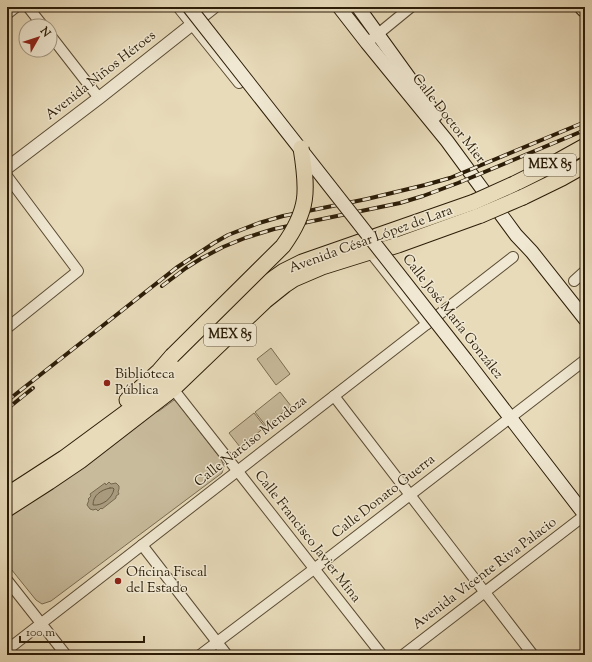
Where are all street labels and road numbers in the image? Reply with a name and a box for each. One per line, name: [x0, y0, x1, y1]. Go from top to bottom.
street label: Avenida Niños Héroes: [42, 28, 160, 124]
street label: Calle Doctor Mier: [407, 70, 490, 169]
road number: MEX 85: [524, 154, 576, 176]
street label: Avenida César López de Lara: [286, 201, 456, 279]
street label: Calle José María González: [397, 250, 507, 384]
road number: MEX 85: [204, 324, 256, 346]
street label: Calle Narciso Mendoza: [190, 391, 312, 492]
street label: Calle Donato Guerra: [328, 450, 440, 544]
street label: Calle Francisco Javier Mina: [249, 467, 365, 608]
street label: Avenida Vicente Riva Palacio: [409, 513, 562, 635]

